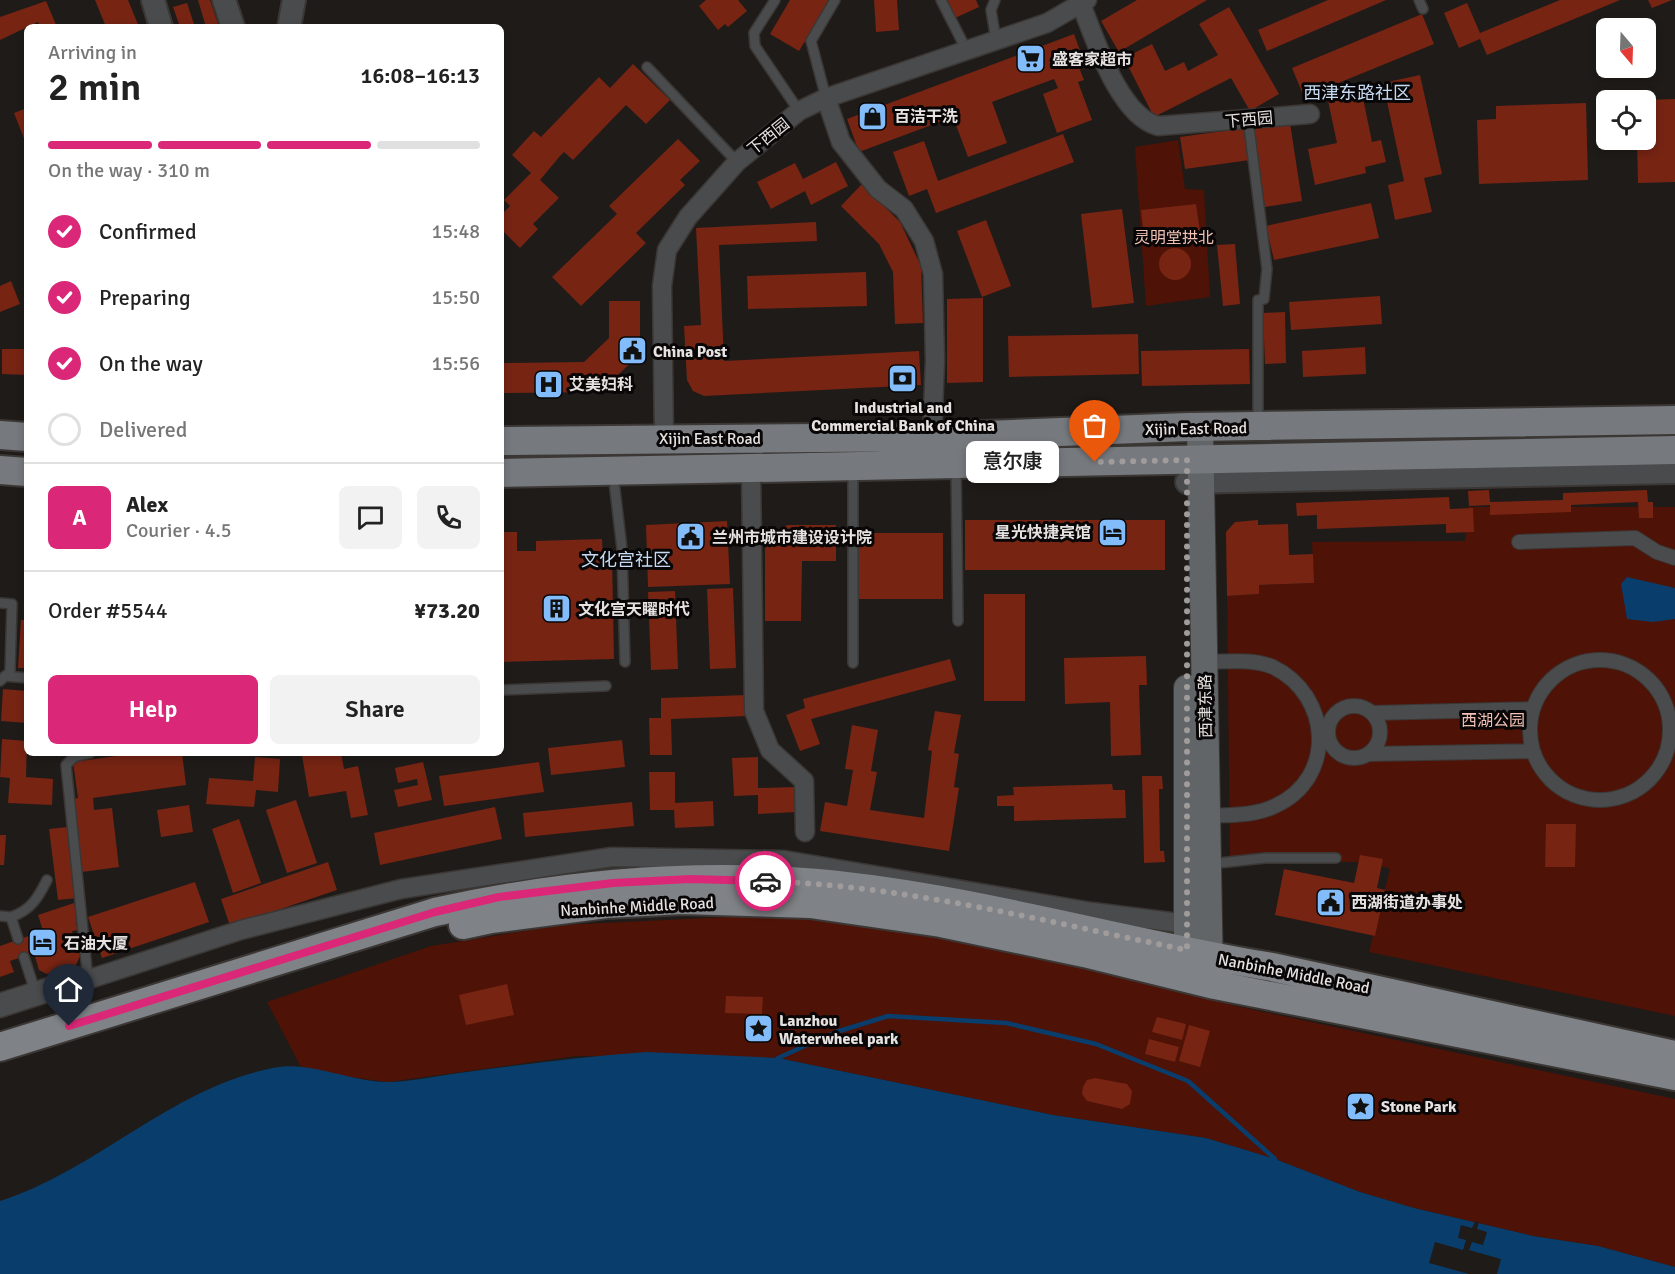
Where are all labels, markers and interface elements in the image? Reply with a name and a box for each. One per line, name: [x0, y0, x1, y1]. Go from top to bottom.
north arrow: [1596, 18, 1656, 78]
map controls: [1596, 18, 1656, 150]
text: Arriving in: [48, 40, 137, 65]
supermarket icon: 盛客家超市: [1015, 43, 1047, 75]
place label: 盛客家超市: [1052, 50, 1132, 70]
text: 16:08–16:13: [361, 62, 480, 89]
text: 2 min: [48, 63, 141, 111]
district label: 西津东路社区: [1303, 82, 1411, 104]
button: locate: [1596, 90, 1656, 150]
shop icon: 百洁干洗: [857, 100, 889, 132]
place label: 百洁干洗: [894, 107, 958, 127]
street label: 下西园: [1224, 108, 1274, 132]
street label: 下西园: [744, 114, 794, 160]
text: On the way · 310 m: [48, 158, 210, 183]
icon: check: [48, 215, 81, 248]
text: Confirmed: [99, 218, 197, 245]
text: 15:48: [431, 219, 480, 244]
park label: 灵明堂拱北: [1134, 228, 1214, 248]
icon: check: [48, 281, 81, 314]
text: Preparing: [99, 284, 191, 311]
text: 15:50: [431, 285, 480, 310]
public building icon: China Post: [616, 335, 648, 367]
place label: China Post: [653, 342, 727, 362]
icon: check: [48, 347, 81, 380]
text: On the way: [99, 350, 203, 377]
text: 15:56: [431, 351, 480, 376]
bank icon: Industrial and Commercial Bank of China: [887, 363, 919, 395]
hospital icon: 艾美妇科: [532, 368, 564, 400]
place label: 艾美妇科: [569, 375, 633, 395]
place label: Industrial and Commercial Bank of China: [811, 398, 995, 436]
pin: [1069, 400, 1120, 462]
icon: bag: [1078, 409, 1111, 442]
text: Delivered: [99, 416, 187, 443]
street label: Xijin East Road: [1145, 418, 1247, 440]
street label: Xijin East Road: [659, 429, 761, 449]
callout: 意尔康: [966, 441, 1059, 483]
text: 意尔康: [983, 449, 1043, 474]
button: chat: [339, 486, 402, 549]
button: phone: [417, 486, 480, 549]
text: Alex: [126, 491, 168, 518]
text: A: [72, 504, 87, 531]
hotel icon: 星光快捷宾馆: [1096, 516, 1128, 548]
text: Courier · 4.5: [126, 518, 232, 543]
public building icon: 兰州市城市建设设计院: [675, 521, 707, 553]
place label: 星光快捷宾馆: [995, 523, 1091, 543]
place label: 兰州市城市建设设计院: [712, 528, 872, 548]
district label: 文化宫社区: [581, 549, 671, 571]
building icon: 文化宫天矅时代: [541, 593, 573, 625]
text: Order #5544: [48, 597, 168, 624]
text: ¥73.20: [414, 597, 480, 624]
place label: 文化宫天矅时代: [578, 600, 690, 620]
street label: 西津东路: [1195, 674, 1217, 738]
button: Help: [48, 675, 258, 744]
button: Share: [270, 675, 480, 744]
park label: 西湖公园: [1461, 711, 1525, 731]
courier: [735, 851, 795, 911]
icon: car: [749, 865, 782, 898]
public building icon: 西湖街道办事处: [1314, 886, 1346, 918]
street label: Nanbinhe Middle Road: [560, 893, 714, 921]
place label: 西湖街道办事处: [1351, 893, 1463, 913]
hotel icon: 石油大厦: [27, 927, 59, 959]
place label: 石油大厦: [64, 934, 128, 954]
street label: Nanbinhe Middle Road: [1216, 949, 1371, 998]
pin: [43, 964, 94, 1026]
icon: home: [52, 973, 85, 1006]
place label: Lanzhou Waterwheel park: [779, 1011, 899, 1049]
place icon: Lanzhou Waterwheel park: [742, 1013, 774, 1045]
place icon: Stone Park: [1344, 1090, 1376, 1122]
place label: Stone Park: [1381, 1097, 1457, 1117]

